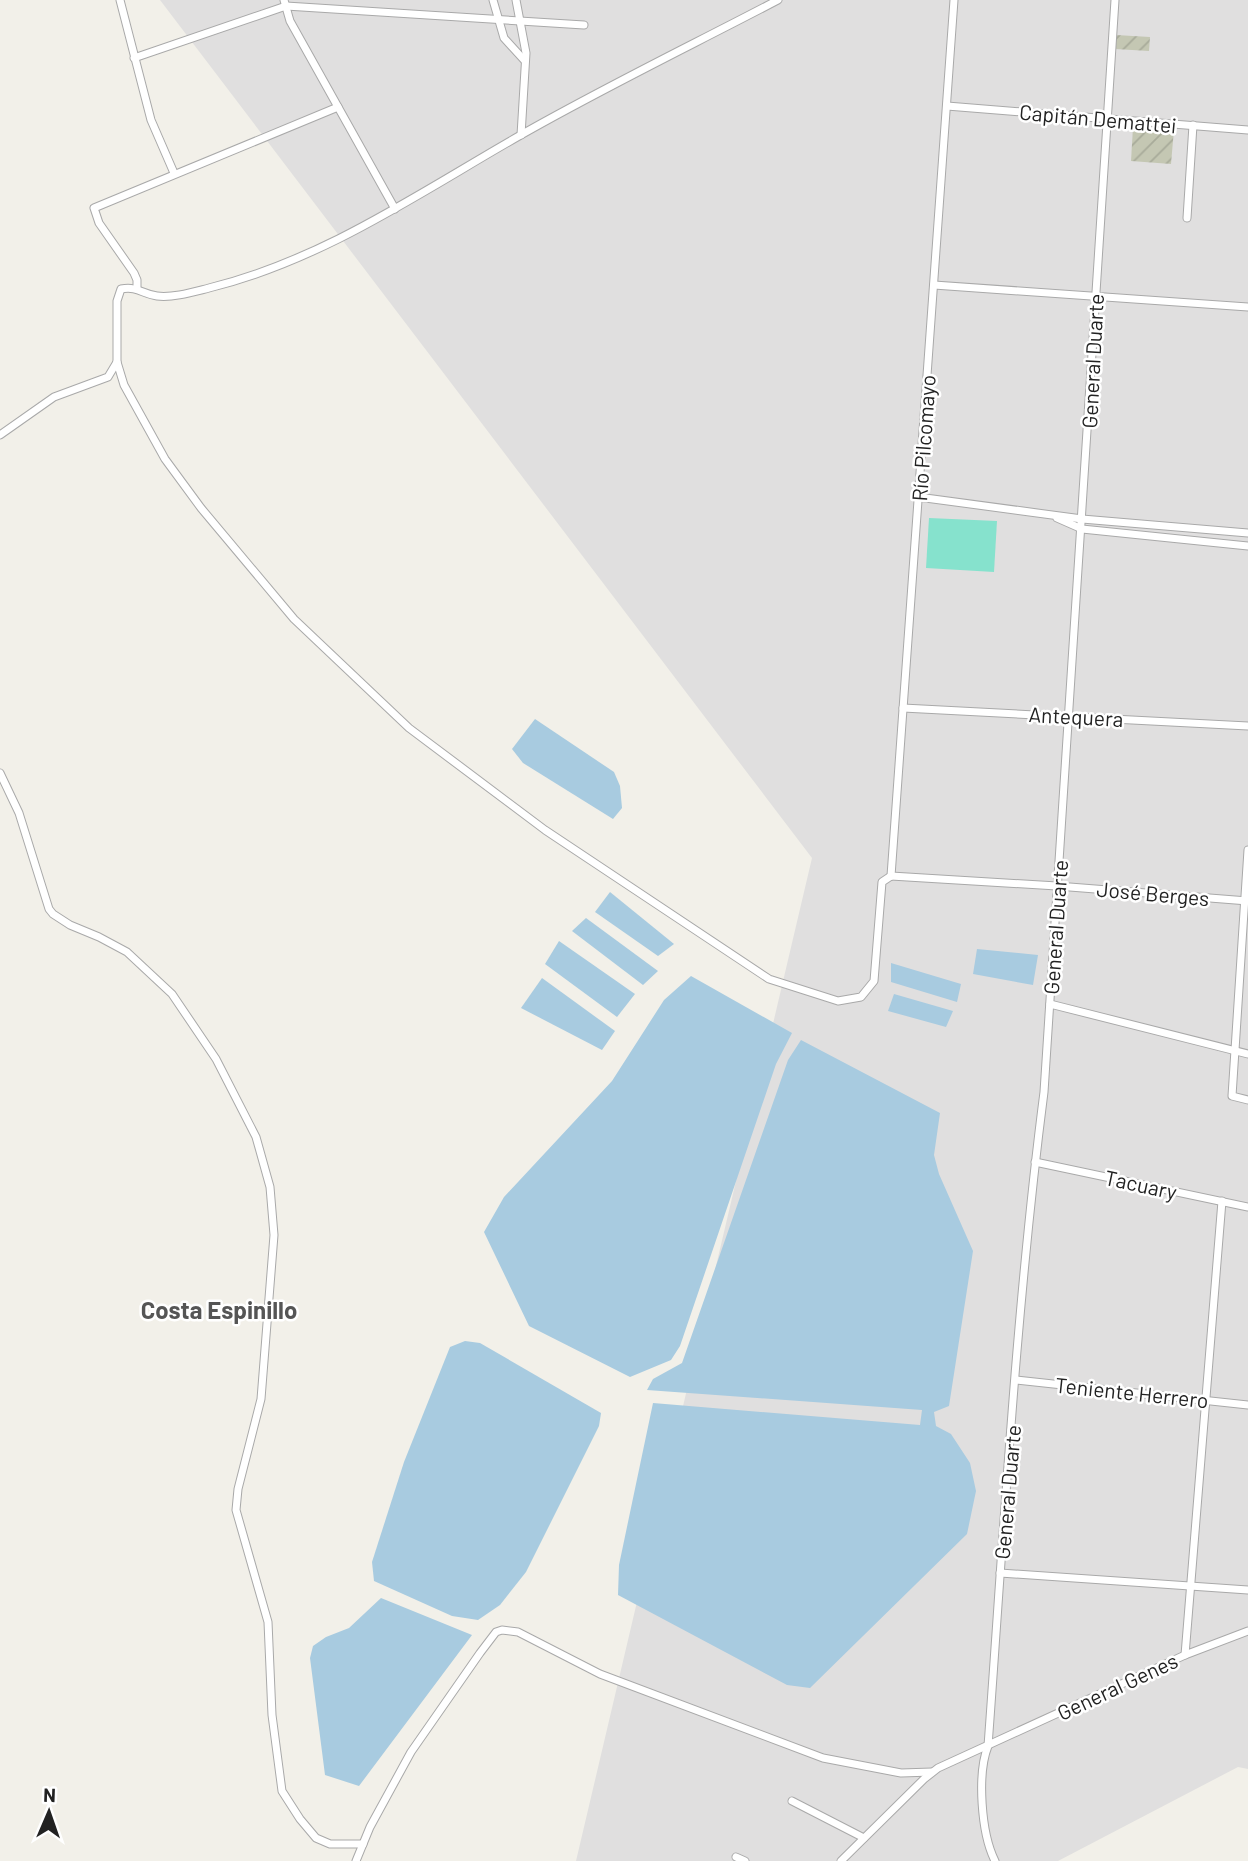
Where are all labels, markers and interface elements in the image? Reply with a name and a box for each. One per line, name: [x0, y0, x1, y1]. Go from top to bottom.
street label: Capitán Demattei: [1018, 99, 1178, 137]
street label: General Duarte: [1076, 293, 1108, 429]
street label: Río Pilcomayo: [906, 374, 940, 502]
street label: Antequera: [1028, 701, 1124, 731]
street label: General Duarte: [1038, 859, 1072, 995]
street label: José Berges: [1096, 876, 1210, 910]
street label: Tacuary: [1103, 1164, 1180, 1204]
district label: Costa Espinillo: [141, 1295, 297, 1324]
street label: Teniente Herrero: [1054, 1372, 1210, 1412]
street label: General Duarte: [989, 1424, 1025, 1560]
street label: General Genes: [1053, 1647, 1181, 1725]
north arrow: [14, 1777, 84, 1847]
text: N: [43, 1783, 56, 1806]

